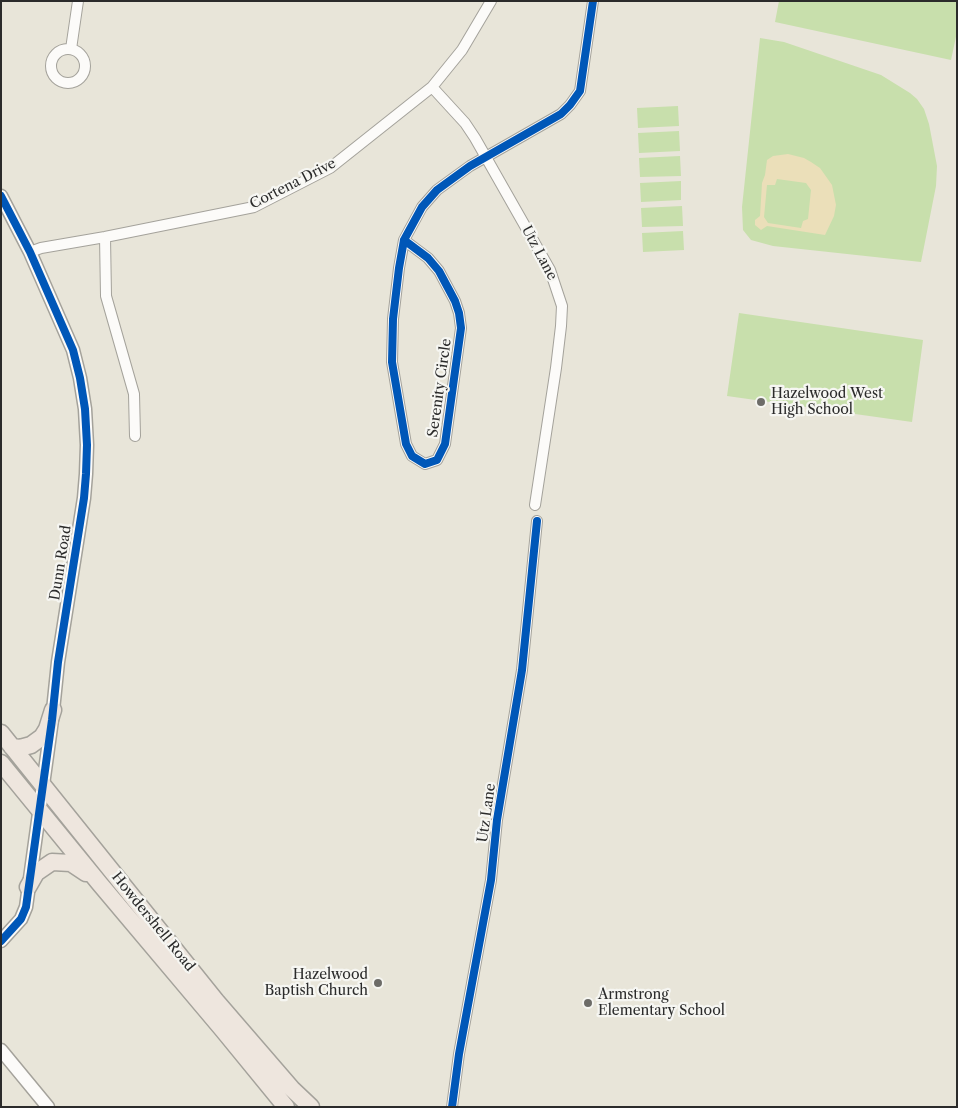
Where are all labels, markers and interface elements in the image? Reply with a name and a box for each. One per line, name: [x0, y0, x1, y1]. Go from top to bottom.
street label: Cortena Drive: [247, 155, 339, 213]
street label: Utz Lane: [518, 223, 560, 283]
street label: Serenity Circle: [425, 338, 455, 438]
place label: Hazelwood West High School: [771, 386, 883, 418]
marker: Hazelwood West High School: [755, 396, 767, 408]
street label: Dunn Road: [47, 524, 75, 602]
street label: Utz Lane: [475, 782, 499, 844]
street label: Howdershell Road: [108, 869, 198, 975]
place label: Hazelwood Baptish Church: [264, 967, 368, 1000]
marker: Hazelwood Baptish Church: [372, 977, 384, 989]
place label: Armstrong Elementary School: [598, 987, 725, 1020]
marker: Armstrong Elementary School: [582, 997, 594, 1009]

